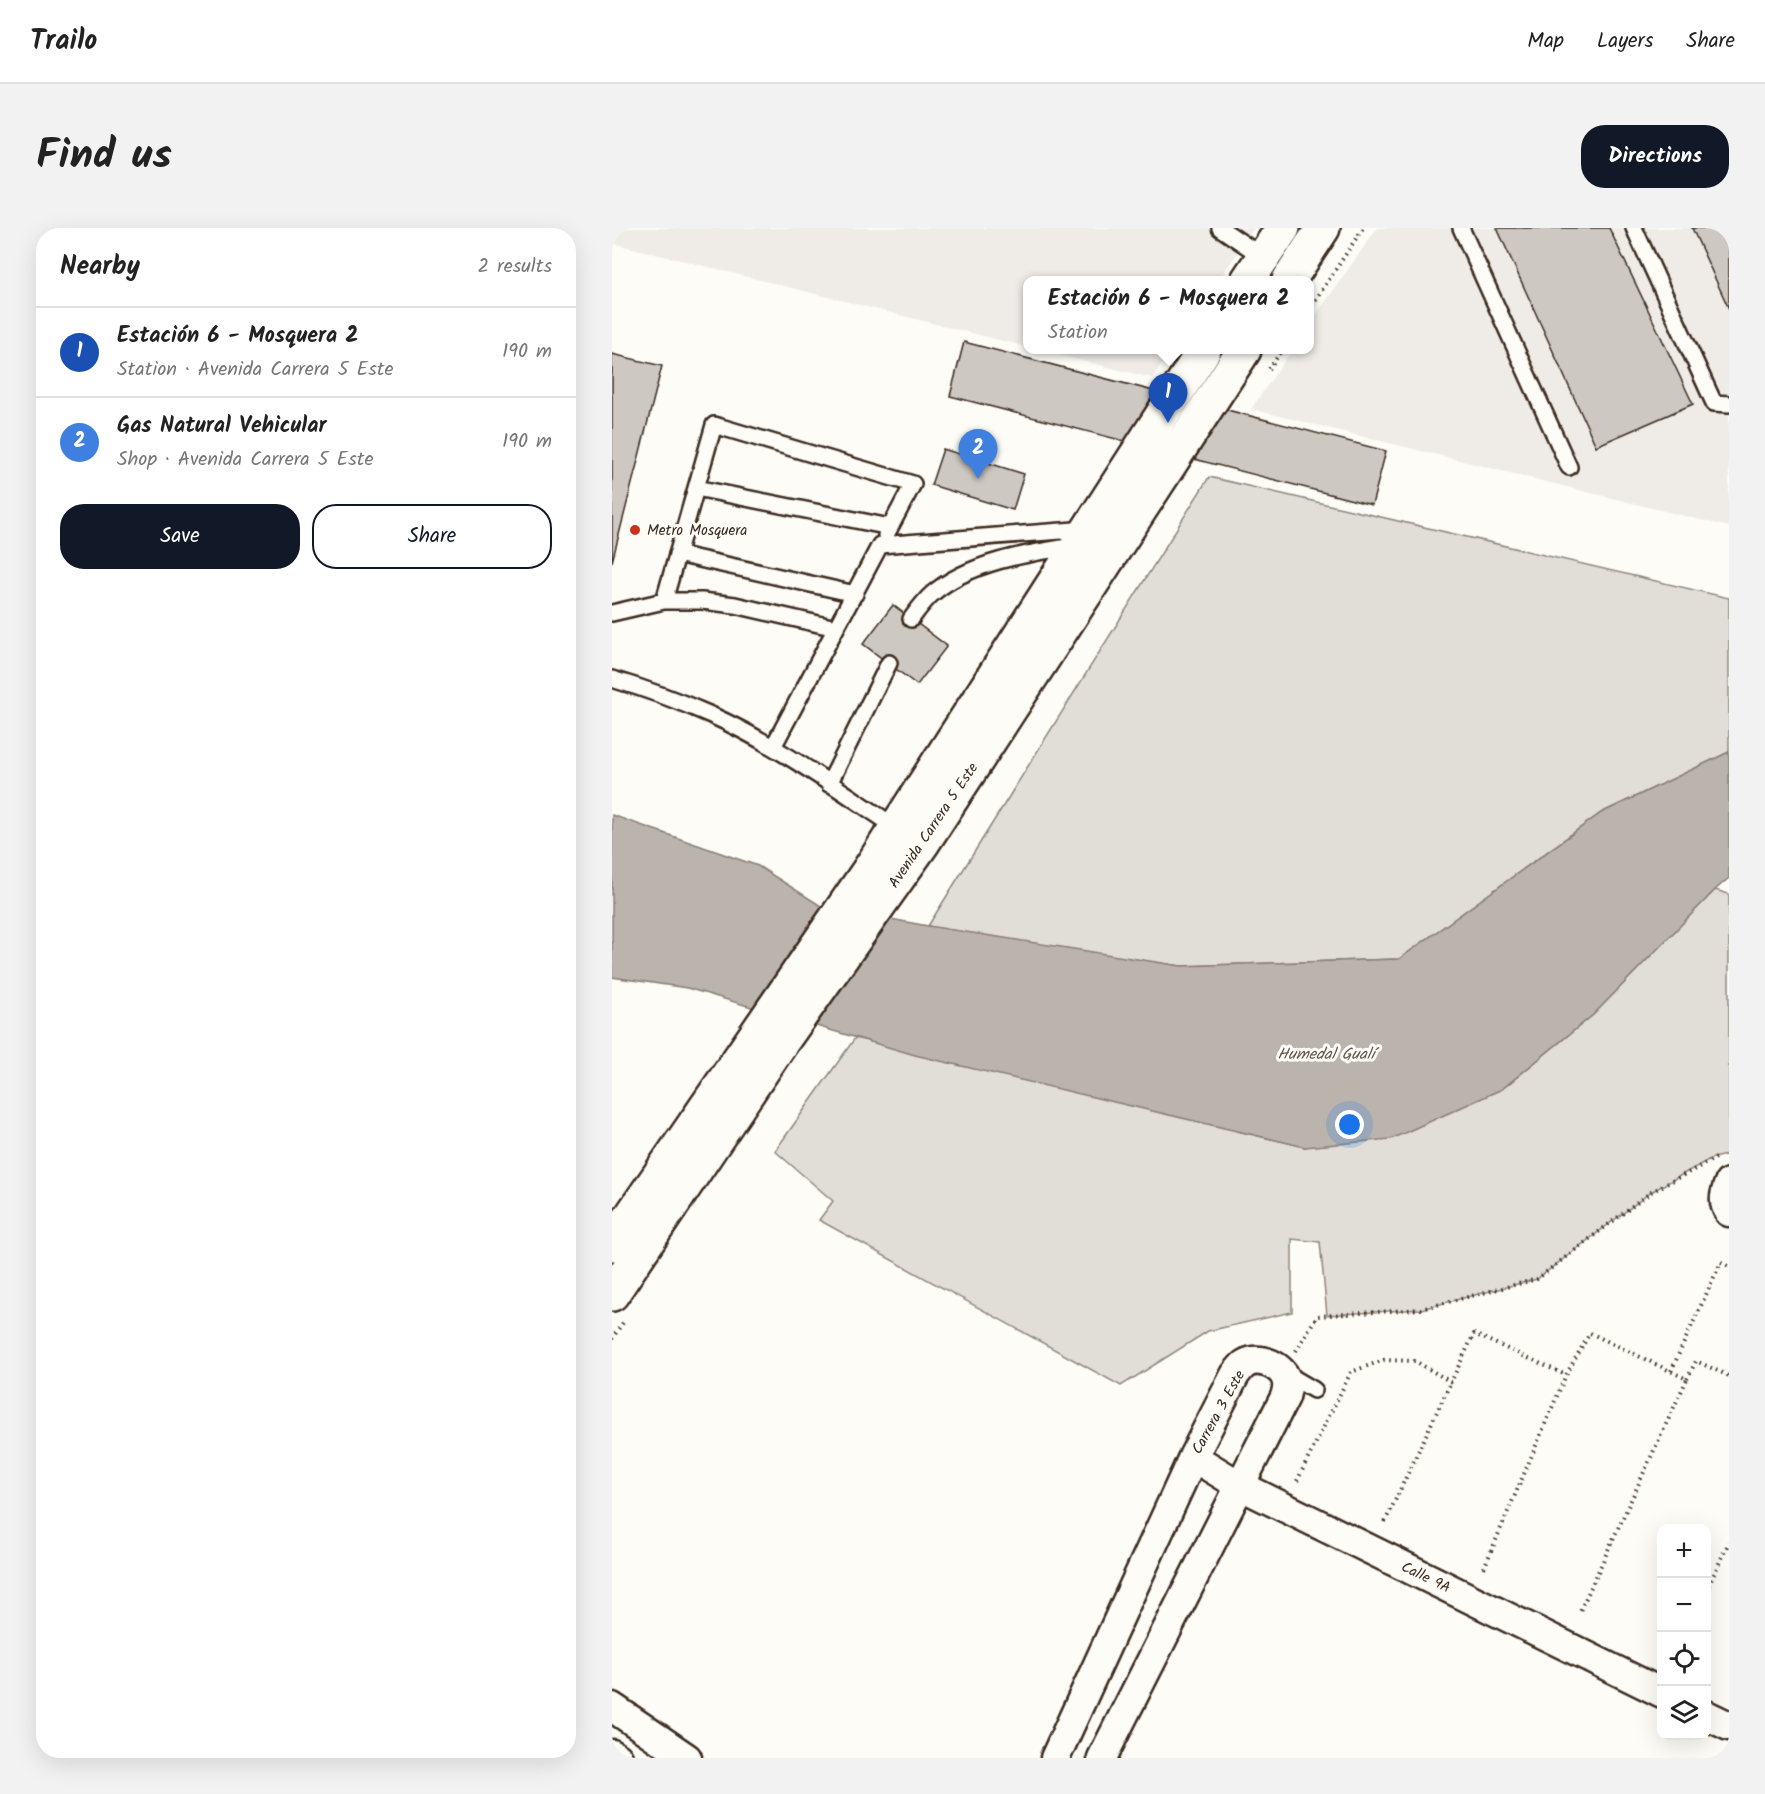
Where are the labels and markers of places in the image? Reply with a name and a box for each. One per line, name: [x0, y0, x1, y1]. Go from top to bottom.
pin: 1: [1148, 374, 1188, 423]
pin: 2: [958, 430, 998, 479]
place label: Metro Mosquera: [647, 519, 747, 543]
marker: Metro Mosquera: [628, 523, 642, 537]

